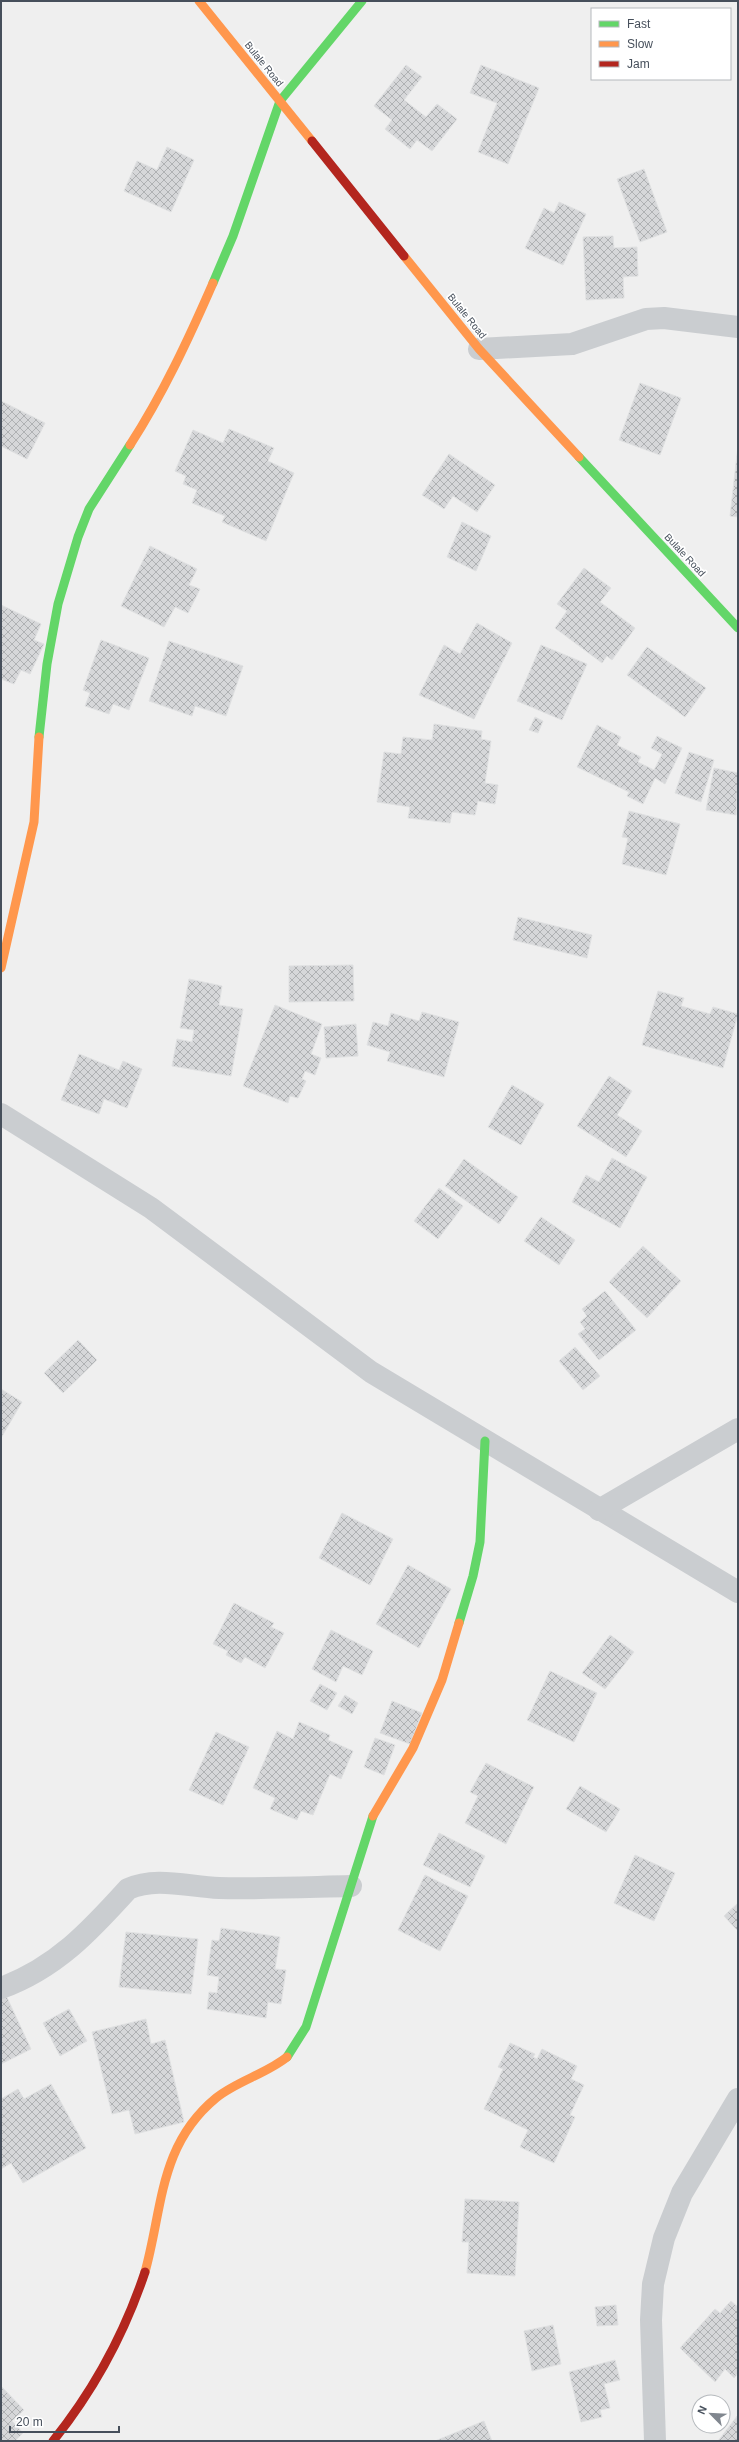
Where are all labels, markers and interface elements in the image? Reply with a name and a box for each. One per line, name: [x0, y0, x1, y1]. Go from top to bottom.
legend: [591, 8, 731, 80]
text: Fast: [627, 17, 651, 31]
text: Slow: [627, 37, 653, 51]
street label: Bulale Road: [243, 39, 285, 89]
text: Jam: [627, 57, 650, 71]
street label: Bulale Road: [446, 291, 488, 341]
street label: Bulale Road: [662, 531, 708, 579]
north arrow: [691, 2394, 731, 2434]
text: N: [695, 2404, 709, 2416]
scale bar: [10, 2408, 119, 2434]
text: 20 m: [16, 2415, 43, 2429]

